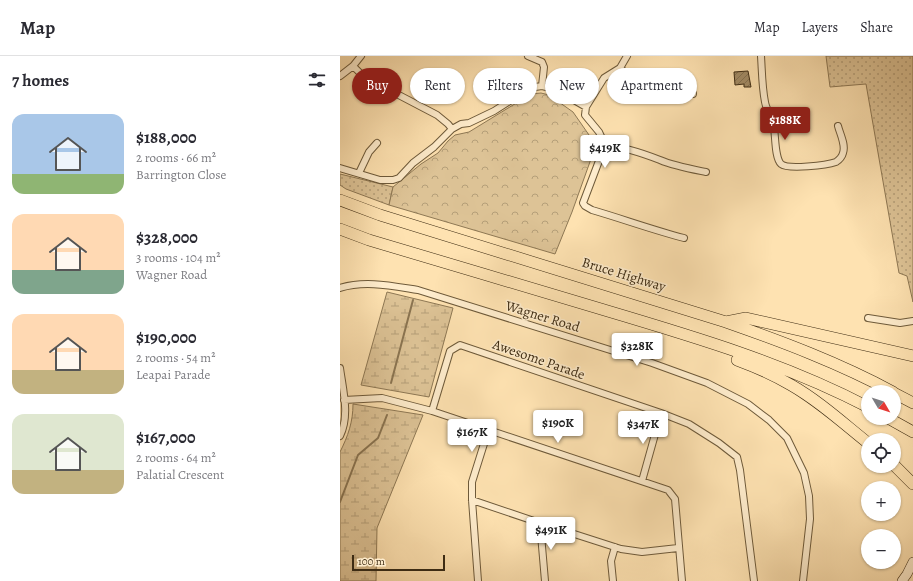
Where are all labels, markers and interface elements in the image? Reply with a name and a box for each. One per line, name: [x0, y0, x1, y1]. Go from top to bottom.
text: Map: [20, 15, 55, 41]
text: Map: [754, 18, 780, 37]
text: Layers: [802, 18, 838, 37]
text: Share: [860, 18, 893, 37]
chip: Buy: [352, 68, 402, 104]
chip: Rent: [410, 68, 465, 104]
chip: Filters: [473, 68, 537, 104]
chip: New: [545, 68, 599, 104]
chip: Apartment: [607, 68, 697, 104]
text: 7 homes: [12, 69, 69, 92]
icon: filters: [306, 69, 328, 91]
pin: $188K: [757, 107, 813, 141]
text: $188K: [769, 111, 801, 128]
text: $188,000: [136, 126, 197, 149]
icon: home: [44, 130, 92, 178]
pin: $419K: [577, 135, 633, 169]
text: $419K: [589, 139, 621, 156]
text: 2 rooms · 66 m²: [136, 149, 216, 166]
text: Barrington Close: [136, 166, 226, 183]
text: $328,000: [136, 226, 198, 249]
icon: home: [44, 230, 92, 278]
text: 3 rooms · 104 m²: [136, 249, 220, 266]
street label: Bruce Highway: [580, 253, 669, 296]
text: Wagner Road: [136, 266, 207, 283]
street label: Wagner Road: [502, 296, 583, 337]
text: $190,000: [136, 326, 197, 349]
icon: home: [44, 330, 92, 378]
pin: $328K: [609, 333, 665, 367]
street label: Awesome Parade: [489, 334, 588, 384]
text: $328K: [621, 337, 653, 354]
text: 2 rooms · 54 m²: [136, 349, 215, 366]
text: Leapai Parade: [136, 366, 210, 383]
north arrow: [861, 385, 901, 425]
map controls: [861, 385, 901, 569]
pin: $190K: [530, 410, 586, 444]
pin: $347K: [615, 411, 671, 445]
text: $190K: [542, 414, 574, 431]
text: $347K: [627, 415, 659, 432]
pin: $167K: [444, 419, 500, 453]
text: $167K: [457, 423, 487, 440]
text: $167,000: [136, 426, 195, 449]
icon: home: [44, 430, 92, 478]
button: locate: [861, 433, 901, 473]
text: 2 rooms · 64 m²: [136, 449, 216, 466]
text: Palatial Crescent: [136, 466, 224, 483]
button: +: [861, 481, 901, 521]
pin: $491K: [523, 517, 579, 551]
text: $491K: [535, 521, 567, 538]
button: −: [861, 529, 901, 569]
scale bar: [352, 553, 445, 572]
text: 100 m: [358, 554, 385, 569]

